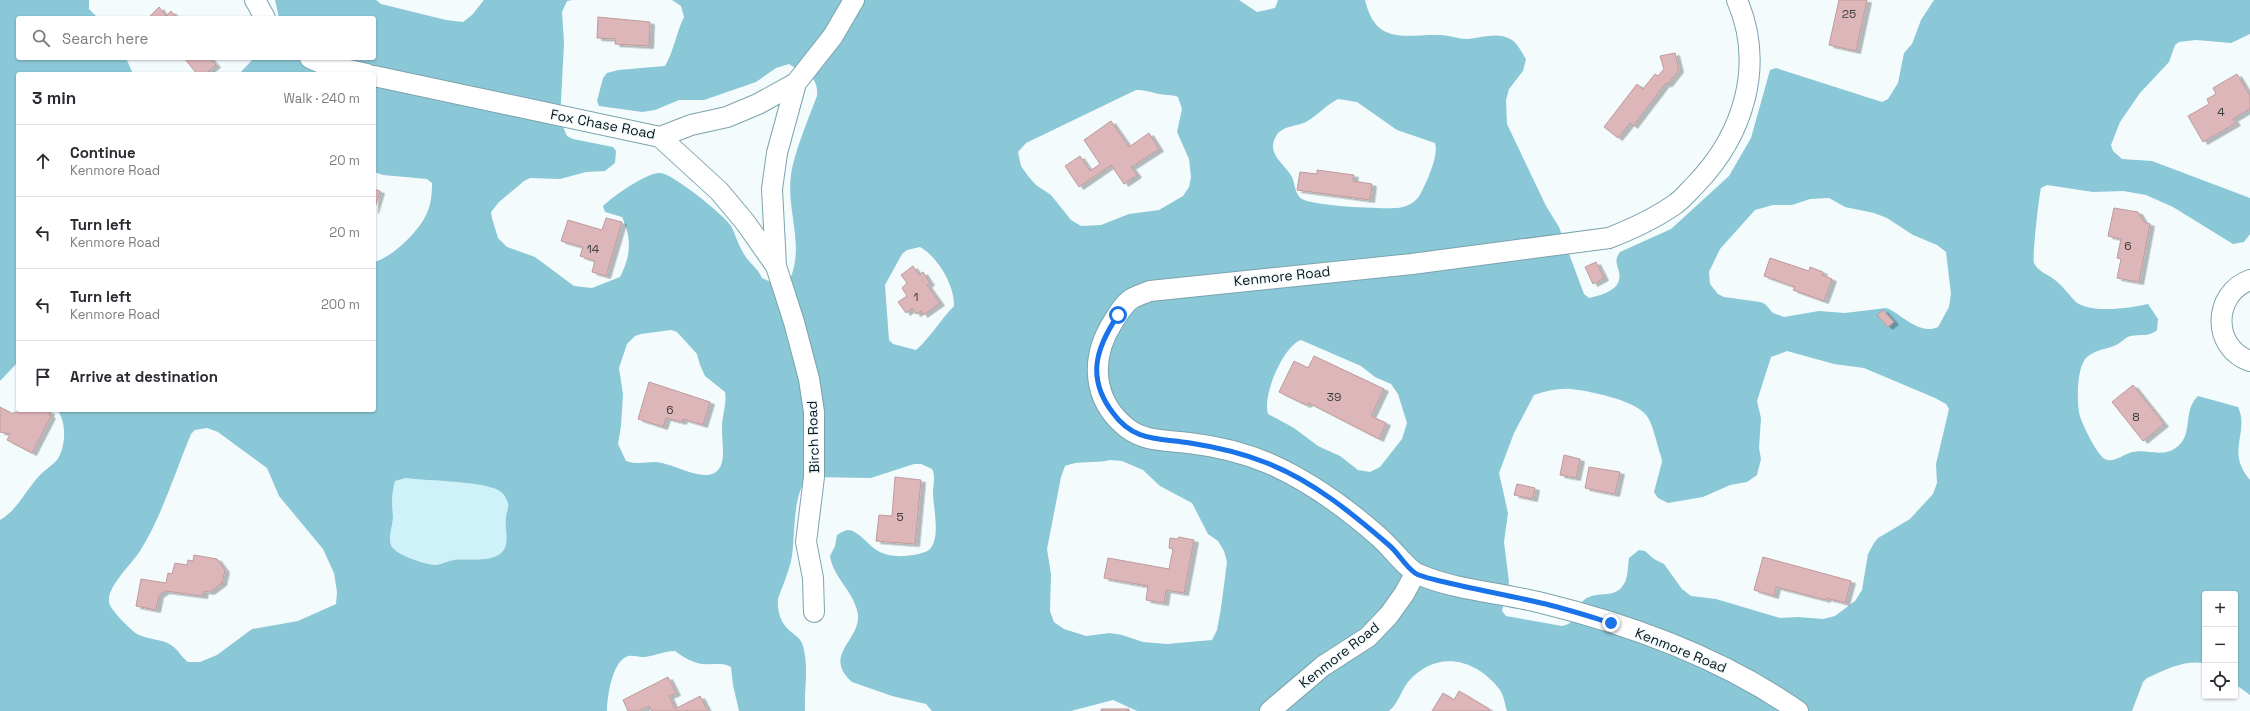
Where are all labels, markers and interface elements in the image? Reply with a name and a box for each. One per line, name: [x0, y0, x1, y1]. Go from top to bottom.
house number: 25: [1842, 6, 1856, 22]
search box: [16, 16, 376, 60]
icon: search: [30, 27, 52, 49]
text: Search here: [62, 29, 148, 48]
text: 3 min: [32, 87, 76, 109]
text: Walk · 240 m: [284, 90, 360, 107]
house number: 4: [2217, 104, 2225, 120]
street label: Fox Chase Road: [549, 105, 657, 143]
text: Continue: [70, 143, 136, 162]
icon: ahead: [32, 150, 54, 172]
text: 20 m: [329, 152, 360, 169]
text: Kenmore Road: [70, 162, 160, 179]
text: Turn left: [70, 215, 132, 234]
icon: left: [32, 222, 54, 244]
text: 20 m: [329, 224, 360, 241]
text: Kenmore Road: [70, 234, 160, 251]
house number: 6: [2124, 238, 2132, 254]
house number: 14: [587, 241, 600, 257]
street label: Kenmore Road: [1233, 262, 1331, 290]
text: Turn left: [70, 287, 132, 306]
house number: 1: [913, 289, 919, 305]
icon: left: [32, 294, 54, 316]
text: 200 m: [321, 296, 360, 313]
text: Kenmore Road: [70, 306, 160, 323]
route start: [1109, 306, 1127, 324]
icon: arrive: [32, 366, 54, 388]
text: Arrive at destination: [70, 367, 218, 386]
house number: 39: [1327, 389, 1341, 405]
street label: Birch Road: [803, 400, 823, 474]
house number: 6: [666, 402, 674, 418]
house number: 8: [2132, 409, 2140, 425]
house number: 5: [896, 509, 904, 525]
map controls: [2202, 591, 2238, 699]
button: +: [2202, 591, 2238, 627]
route end: [1602, 614, 1620, 632]
street label: Kenmore Road: [1295, 618, 1383, 692]
street label: Kenmore Road: [1633, 623, 1729, 677]
button: −: [2202, 627, 2238, 663]
button: locate: [2202, 663, 2238, 699]

